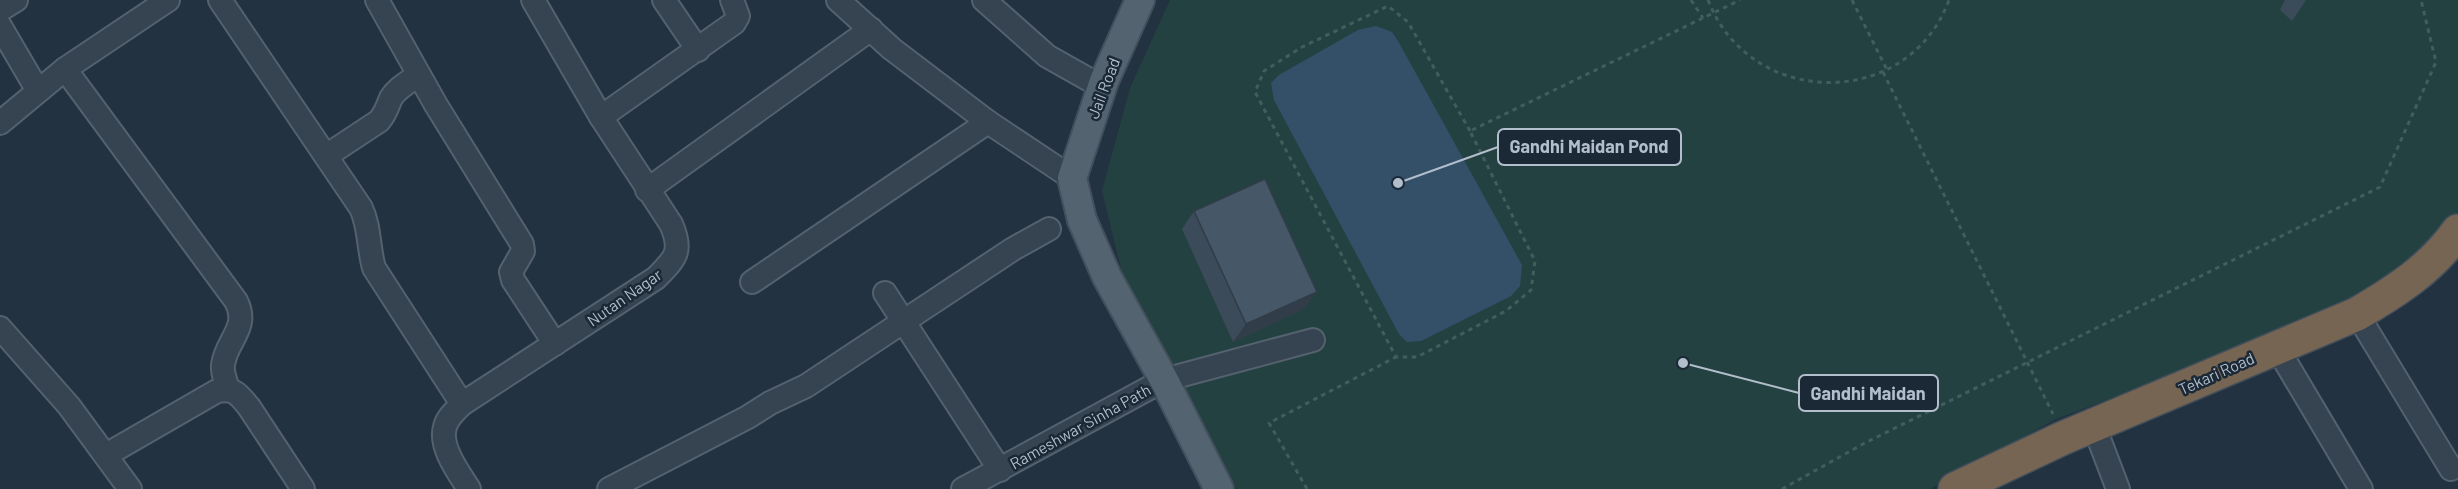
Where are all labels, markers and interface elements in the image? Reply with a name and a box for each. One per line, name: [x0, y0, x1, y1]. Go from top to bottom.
street label: Jail Road: [1083, 55, 1123, 121]
callout: Gandhi Maidan Pond: [1498, 129, 1681, 165]
text: Gandhi Maidan Pond: [1510, 135, 1668, 157]
street label: Nutan Nagar: [583, 264, 665, 330]
street label: Tekari Road: [2175, 348, 2257, 398]
callout: Gandhi Maidan: [1799, 375, 1938, 411]
street label: Rameshwar Sinha Path: [1006, 379, 1154, 473]
text: Gandhi Maidan: [1811, 382, 1925, 404]

